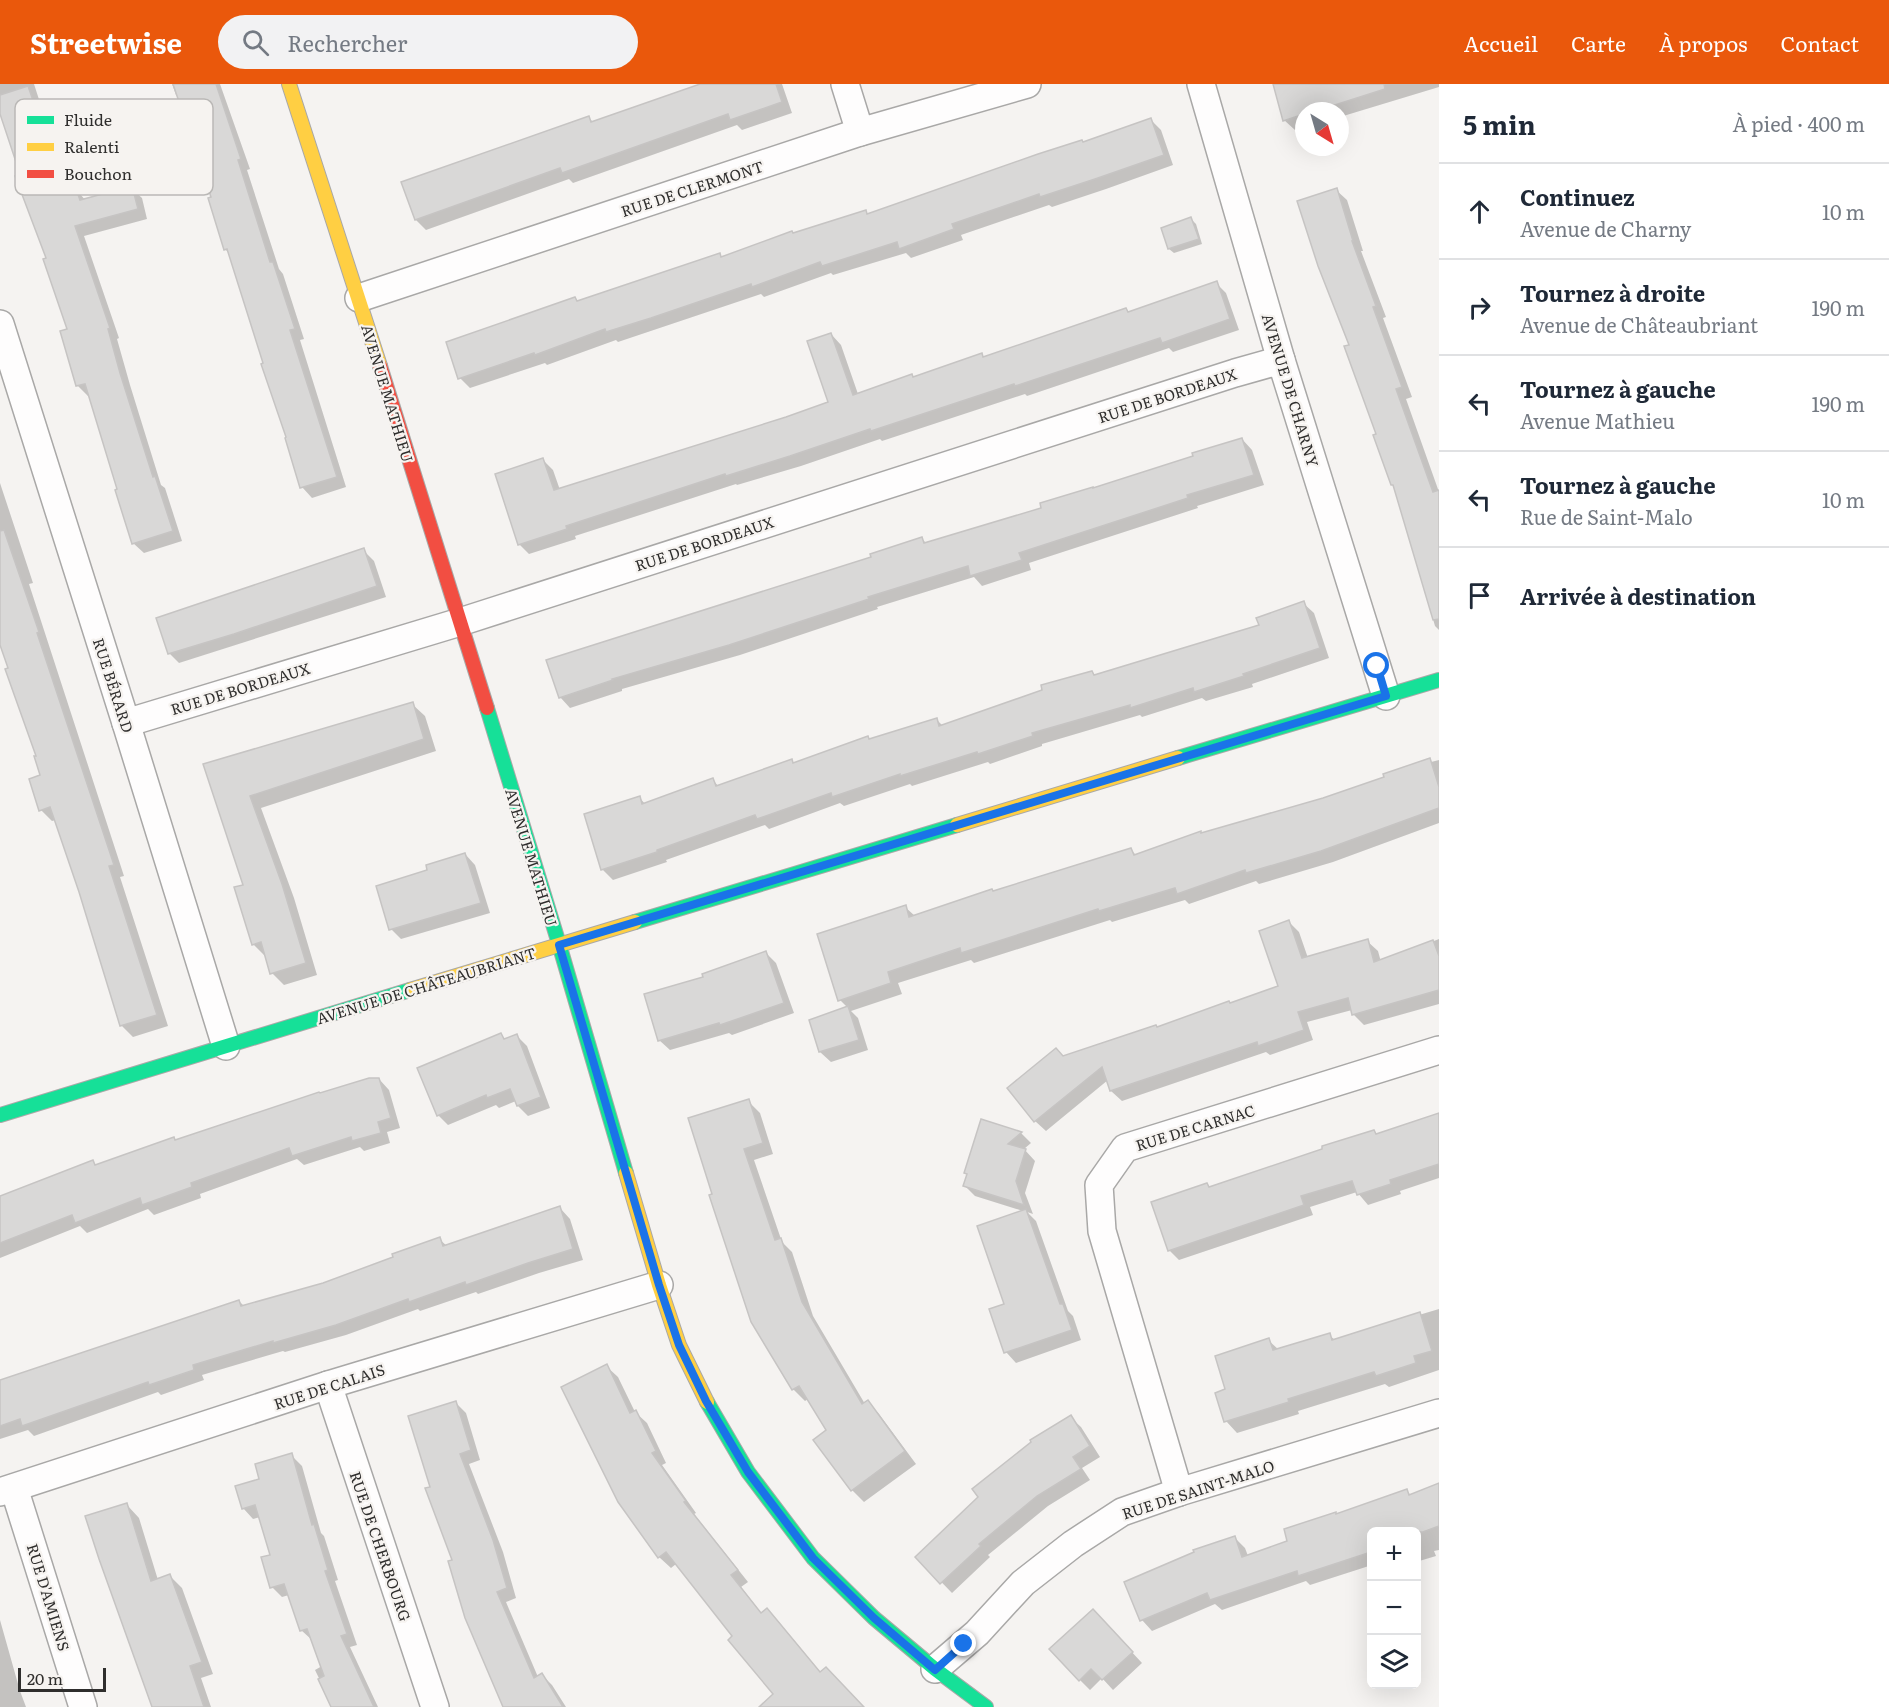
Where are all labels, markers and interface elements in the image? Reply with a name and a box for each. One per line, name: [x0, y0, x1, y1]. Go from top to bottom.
search box: [218, 15, 638, 69]
text: Streetwise: [30, 21, 182, 63]
icon: search: [239, 26, 272, 59]
text: Rechercher: [287, 26, 407, 59]
text: Accueil: [1464, 27, 1538, 58]
text: Carte: [1571, 27, 1626, 58]
text: À propos: [1659, 27, 1748, 58]
text: Contact: [1781, 27, 1859, 58]
legend: [15, 99, 213, 195]
north arrow: [1295, 102, 1349, 156]
text: 5 min: [1463, 104, 1536, 143]
text: Fluide: [64, 107, 112, 131]
text: À pied · 400 m: [1732, 108, 1865, 138]
text: Ralenti: [64, 134, 119, 158]
street label: RUE DE CLERMONT: [618, 154, 766, 222]
text: Bouchon: [64, 161, 133, 185]
text: Continuez: [1520, 180, 1635, 213]
icon: ahead: [1463, 195, 1496, 228]
text: 10 m: [1822, 196, 1865, 226]
text: Avenue de Charny: [1520, 213, 1691, 243]
text: Tournez à droite: [1520, 276, 1705, 309]
icon: right: [1463, 291, 1496, 324]
text: 190 m: [1811, 292, 1865, 322]
text: Avenue de Châteaubriant: [1520, 309, 1758, 339]
street label: AVENUE DE CHARNY: [1257, 310, 1325, 470]
street label: AVENUE MATHIEU: [356, 321, 420, 465]
street label: RUE DE BORDEAUX: [1095, 362, 1240, 428]
text: Tournez à gauche: [1520, 372, 1716, 405]
icon: left: [1463, 387, 1496, 420]
text: 190 m: [1811, 388, 1865, 418]
text: Avenue Mathieu: [1520, 405, 1675, 435]
text: Tournez à gauche: [1520, 468, 1716, 501]
icon: left: [1463, 483, 1496, 516]
text: 10 m: [1822, 484, 1865, 514]
text: Rue de Saint-Malo: [1520, 501, 1693, 531]
street label: RUE DE BORDEAUX: [632, 510, 777, 576]
icon: arrive: [1463, 579, 1496, 612]
text: Arrivée à destination: [1520, 579, 1756, 612]
street label: RUE BÉRARD: [88, 635, 140, 735]
route start: [1363, 652, 1389, 678]
street label: RUE DE BORDEAUX: [167, 656, 313, 720]
street label: AVENUE MATHIEU: [500, 785, 564, 929]
street label: AVENUE DE CHÂTEAUBRIANT: [314, 941, 538, 1029]
street label: RUE DE CARNAC: [1132, 1098, 1258, 1156]
street label: RUE DE CALAIS: [270, 1357, 388, 1415]
street label: RUE DE SAINT-MALO: [1119, 1453, 1277, 1525]
street label: RUE DE CHERBOURG: [345, 1468, 417, 1624]
map controls: [1367, 1527, 1421, 1689]
button: +: [1367, 1527, 1421, 1581]
street label: RUE D'AMIENS: [22, 1540, 76, 1654]
button: −: [1367, 1581, 1421, 1635]
route end: [950, 1630, 976, 1656]
button: layers: [1367, 1635, 1421, 1689]
scale bar: [18, 1665, 106, 1692]
text: 20 m: [27, 1666, 63, 1690]

